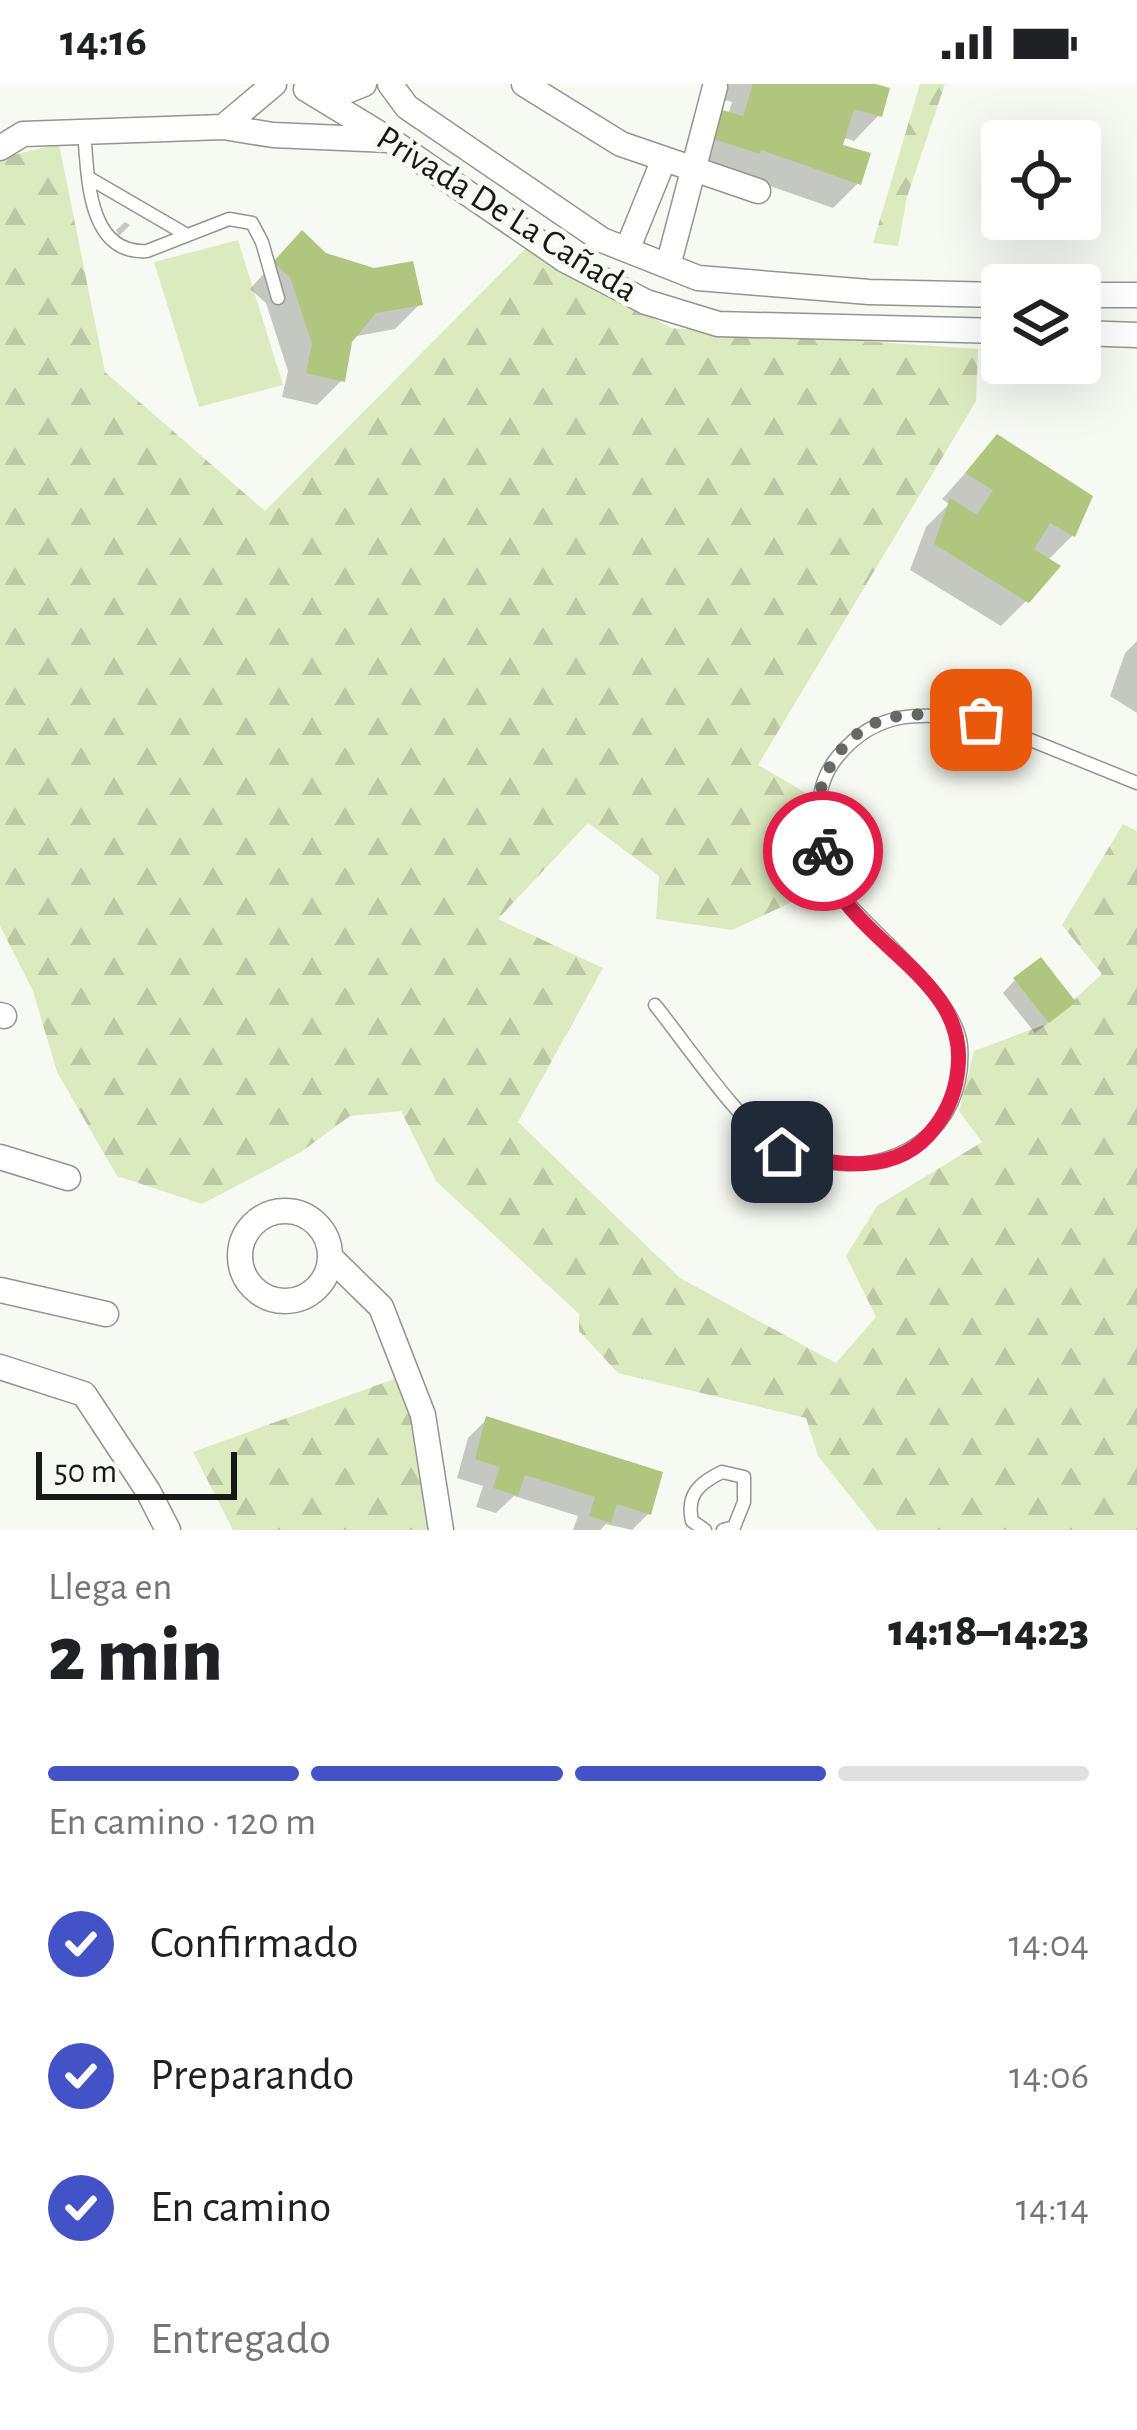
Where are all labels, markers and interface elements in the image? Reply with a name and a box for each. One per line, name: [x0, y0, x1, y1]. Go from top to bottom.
text: 14:16: [60, 19, 147, 64]
street label: Privada De La Cañada: [370, 119, 644, 309]
map controls: [981, 120, 1101, 384]
button: locate: [981, 120, 1101, 240]
button: layers: [981, 264, 1101, 384]
pin: [930, 669, 1032, 771]
icon: bag: [948, 687, 1014, 753]
courier: [763, 791, 883, 911]
icon: bike: [790, 818, 856, 884]
pin: [731, 1101, 833, 1203]
icon: home: [749, 1119, 815, 1185]
scale bar: [36, 1446, 237, 1499]
text: 50 m: [54, 1456, 117, 1489]
text: Llega en: [48, 1568, 173, 1607]
text: 14:18–14:23: [888, 1609, 1089, 1654]
text: 2 min: [48, 1617, 223, 1695]
text: En camino · 120 m: [48, 1803, 316, 1842]
icon: check: [48, 1911, 114, 1977]
text: Confirmado: [150, 1921, 359, 1966]
text: 14:04: [1009, 1925, 1089, 1964]
icon: check: [48, 2043, 114, 2109]
text: Preparando: [150, 2053, 354, 2098]
text: 14:06: [1009, 2057, 1089, 2096]
icon: check: [48, 2175, 114, 2241]
text: En camino: [150, 2185, 331, 2230]
text: 14:14: [1016, 2189, 1089, 2228]
text: Entregado: [150, 2317, 331, 2362]

